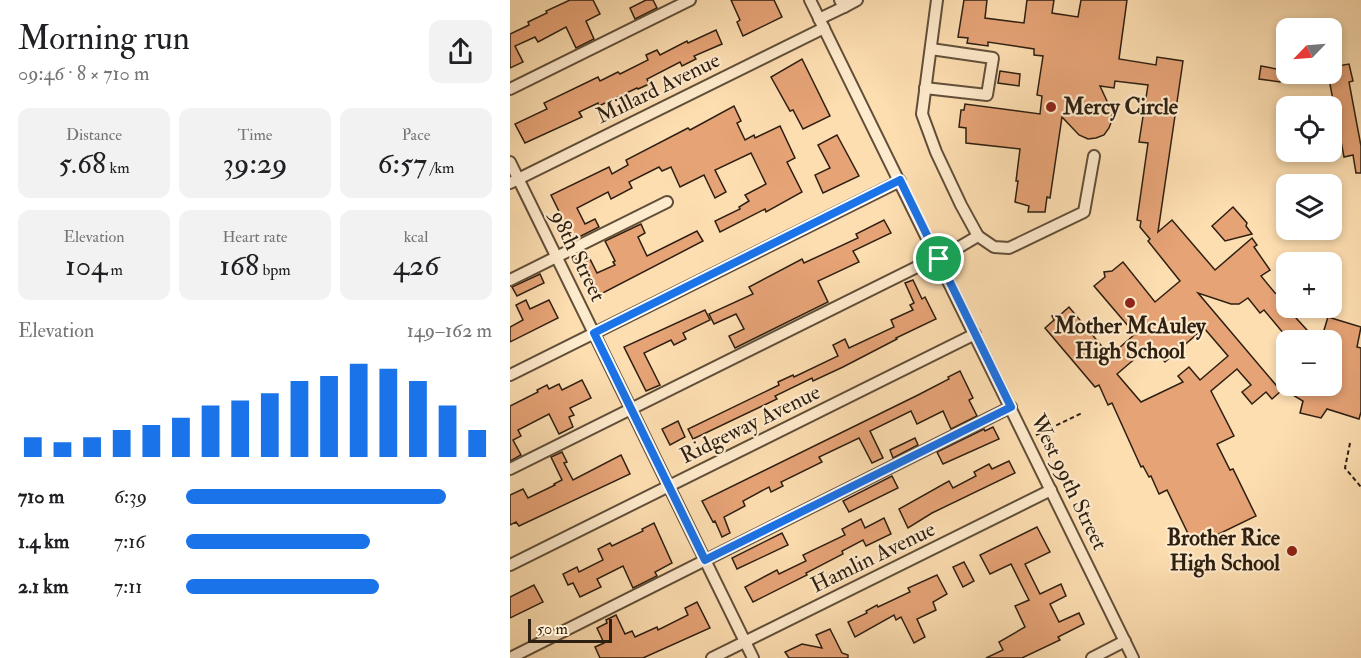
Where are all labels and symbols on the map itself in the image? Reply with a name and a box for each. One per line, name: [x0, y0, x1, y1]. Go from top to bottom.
north arrow: [1276, 18, 1342, 84]
street label: Millard Avenue: [591, 46, 725, 130]
place label: Mercy Circle: [1062, 93, 1179, 122]
marker: Mercy Circle: [1044, 100, 1058, 114]
street label: 98th Street: [543, 204, 612, 306]
pin: [913, 233, 964, 284]
marker: Mother McAuley High School: [1123, 296, 1137, 310]
place label: Mother McAuley High School: [1053, 312, 1207, 366]
street label: Ridgeway Avenue: [675, 378, 825, 470]
street label: West 99th Street: [1024, 409, 1114, 555]
street label: Hamlin Avenue: [806, 515, 940, 599]
place label: Brother Rice High School: [1167, 524, 1281, 578]
marker: Brother Rice High School: [1285, 544, 1299, 558]
scale bar: [528, 616, 612, 644]

